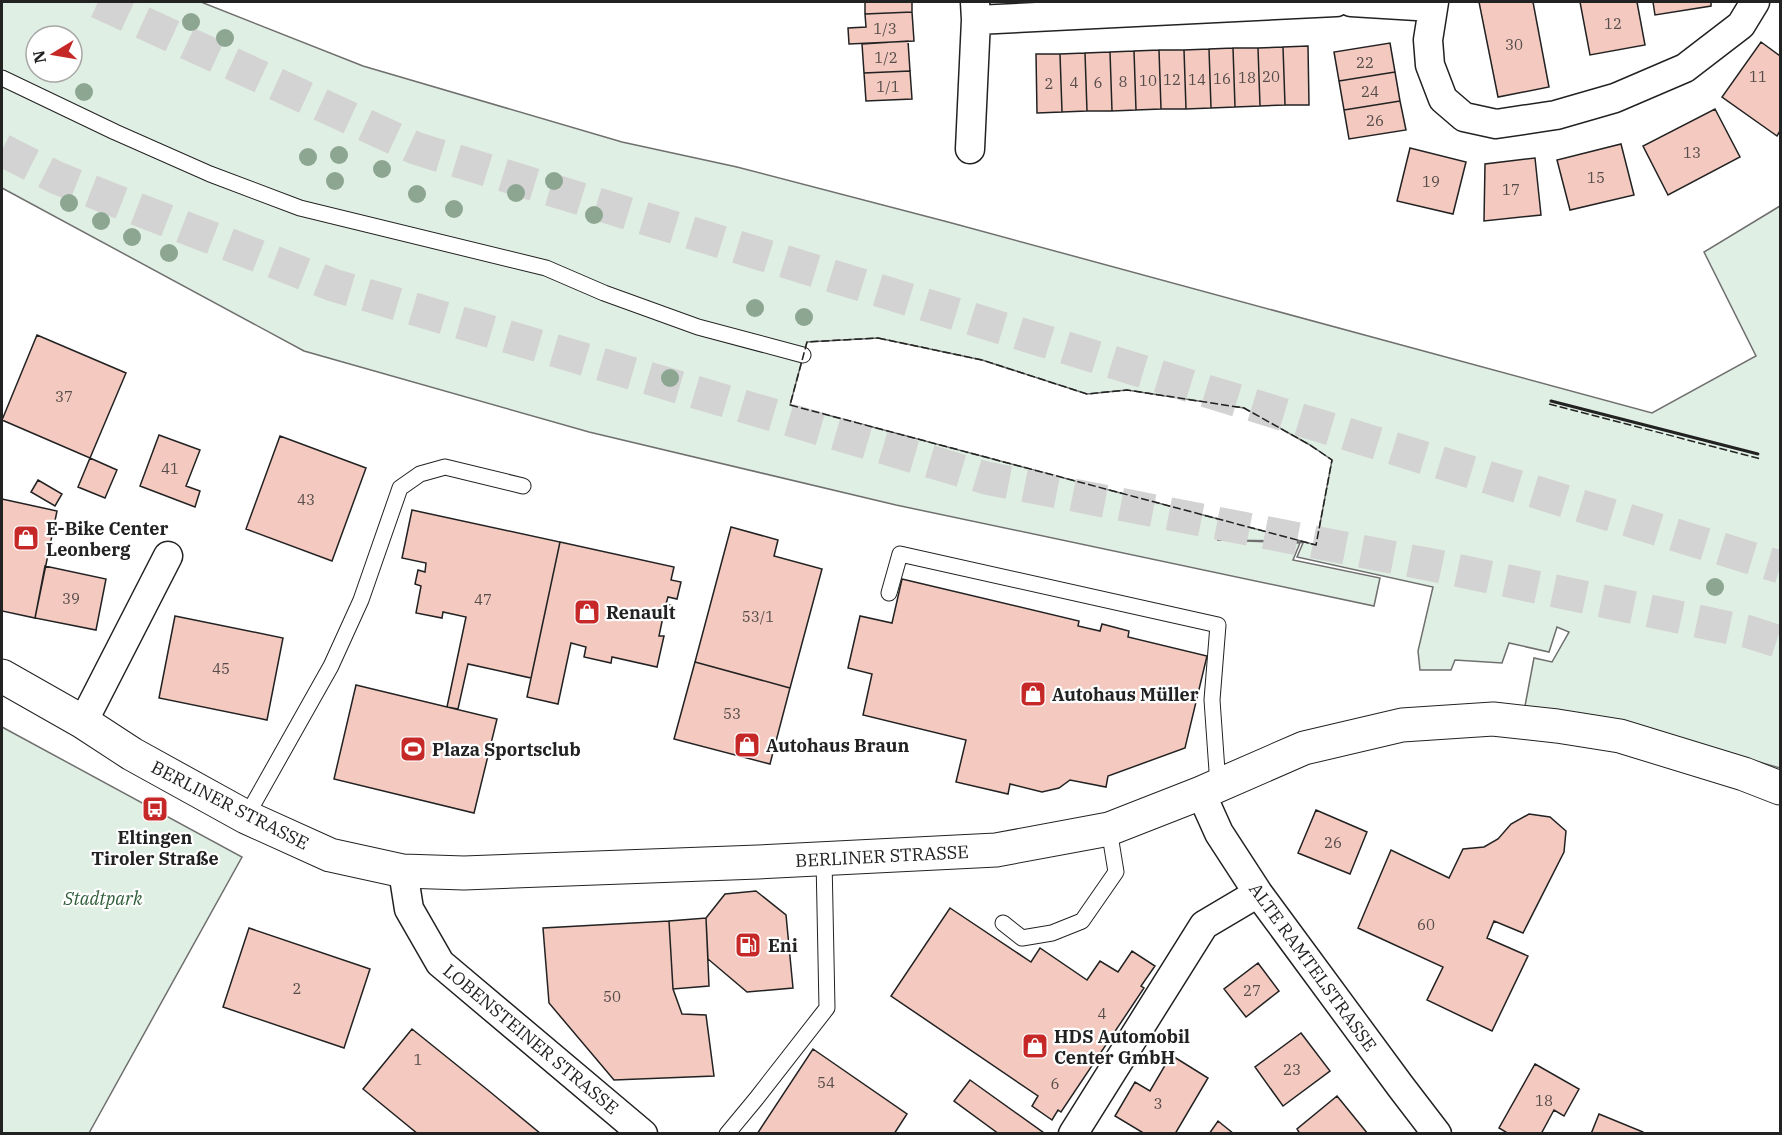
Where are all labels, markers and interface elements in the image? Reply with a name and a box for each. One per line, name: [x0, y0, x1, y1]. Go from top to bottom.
house number: 12: [1604, 14, 1622, 33]
house number: 1/3: [873, 19, 897, 38]
north arrow: [24, 24, 84, 84]
house number: 30: [1505, 35, 1523, 54]
house number: 1/2: [874, 48, 898, 67]
text: N: [28, 49, 50, 65]
house number: 22: [1356, 53, 1374, 72]
house number: 20: [1262, 67, 1280, 86]
house number: 11: [1749, 67, 1767, 86]
house number: 18: [1238, 68, 1256, 87]
house number: 16: [1213, 69, 1231, 88]
house number: 12: [1163, 70, 1181, 89]
house number: 14: [1188, 70, 1206, 89]
house number: 10: [1139, 71, 1157, 90]
house number: 8: [1118, 72, 1128, 91]
house number: 4: [1069, 73, 1079, 92]
house number: 6: [1093, 73, 1103, 92]
house number: 2: [1044, 74, 1054, 93]
house number: 1/1: [876, 77, 900, 96]
house number: 24: [1361, 82, 1379, 101]
house number: 26: [1366, 111, 1384, 130]
house number: 13: [1683, 143, 1701, 162]
house number: 15: [1587, 168, 1605, 187]
house number: 19: [1422, 172, 1440, 191]
house number: 17: [1502, 180, 1520, 199]
house number: 37: [55, 387, 73, 406]
house number: 41: [161, 459, 179, 478]
house number: 43: [297, 490, 315, 509]
place label: E-Bike Center Leonberg: [46, 517, 168, 561]
shop icon: E-Bike Center Leonberg: [11, 523, 41, 553]
house number: 39: [62, 589, 80, 608]
house number: 47: [474, 590, 492, 609]
shop icon: Renault: [572, 597, 602, 627]
place label: Renault: [606, 601, 676, 624]
house number: 53/1: [742, 607, 774, 626]
house number: 45: [212, 659, 230, 678]
shop icon: Autohaus Müller: [1018, 679, 1048, 709]
place label: Autohaus Müller: [1052, 683, 1199, 706]
house number: 53: [723, 704, 741, 723]
shop icon: Autohaus Braun: [732, 730, 762, 760]
sports icon: Plaza Sportsclub: [398, 734, 428, 764]
place label: Autohaus Braun: [766, 734, 909, 757]
place label: Plaza Sportsclub: [432, 738, 581, 761]
street label: BERLINER STRASSE: [147, 755, 313, 855]
bus stop icon: Eltingen Tiroler Straße: [140, 794, 170, 824]
place label: Eltingen Tiroler Straße: [91, 826, 219, 870]
house number: 26: [1324, 833, 1342, 852]
street label: BERLINER STRASSE: [795, 840, 969, 872]
street label: ALTE RAMTELSTRASSE: [1244, 878, 1382, 1056]
park label: Stadtpark: [63, 887, 143, 910]
house number: 60: [1417, 915, 1435, 934]
fuel station icon: Eni: [733, 930, 763, 960]
place label: Eni: [768, 934, 798, 957]
street label: LOBENSTEINER STRASSE: [439, 959, 623, 1119]
house number: 2: [292, 979, 302, 998]
house number: 27: [1243, 981, 1261, 1000]
house number: 50: [603, 987, 621, 1006]
house number: 4: [1097, 1004, 1107, 1023]
place label: HDS Automobil Center GmbH: [1054, 1025, 1190, 1069]
shop icon: HDS Automobil Center GmbH: [1020, 1031, 1050, 1061]
house number: 1: [413, 1050, 423, 1069]
house number: 23: [1283, 1060, 1301, 1079]
house number: 54: [817, 1073, 835, 1092]
house number: 6: [1050, 1074, 1060, 1093]
house number: 18: [1535, 1091, 1553, 1110]
house number: 3: [1153, 1094, 1163, 1113]

